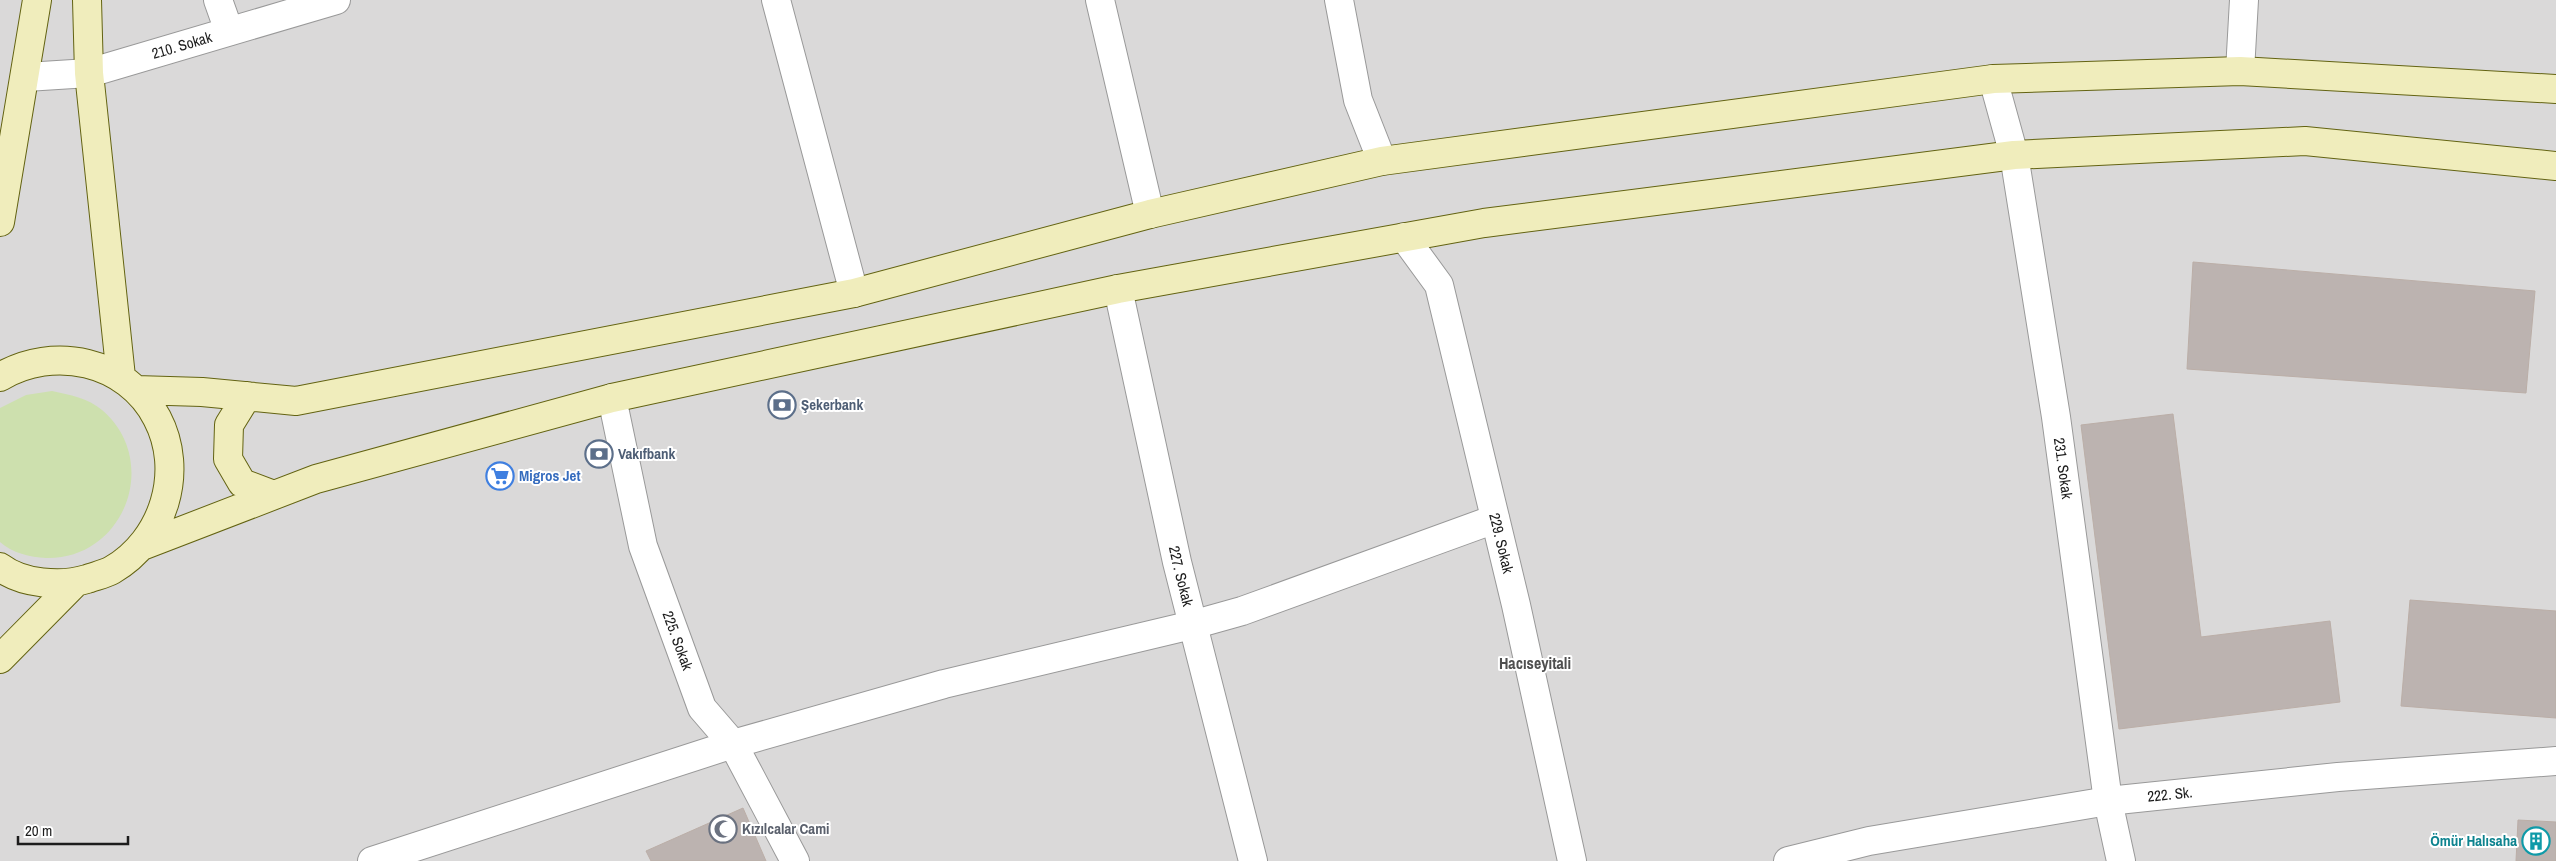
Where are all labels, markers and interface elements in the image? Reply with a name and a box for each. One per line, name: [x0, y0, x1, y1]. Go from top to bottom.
street label: 210. Sokak: [149, 26, 215, 64]
bank icon: Şekerbank: [767, 390, 797, 420]
place label: Şekerbank: [801, 394, 863, 415]
street label: 231. Sokak: [2049, 436, 2078, 501]
bank icon: Vakıfbank: [584, 439, 614, 469]
place label: Vakıfbank: [618, 443, 676, 464]
supermarket icon: Migros Jet: [485, 461, 515, 491]
place label: Migros Jet: [519, 465, 581, 486]
street label: 229. Sokak: [1484, 511, 1519, 576]
street label: 227. Sokak: [1164, 544, 1199, 609]
street label: 225. Sokak: [658, 608, 699, 674]
district label: Hacıseyitali: [1499, 652, 1571, 674]
street label: 222. Sk.: [2146, 781, 2193, 807]
scale bar: [18, 814, 128, 846]
mosque icon: Kızılcalar Cami: [708, 814, 738, 844]
place label: Kızılcalar Cami: [742, 818, 830, 839]
text: 20 m: [25, 820, 52, 841]
building icon: Ömür Halısaha: [2521, 826, 2551, 856]
place label: Ömür Halısaha: [2430, 830, 2517, 851]

